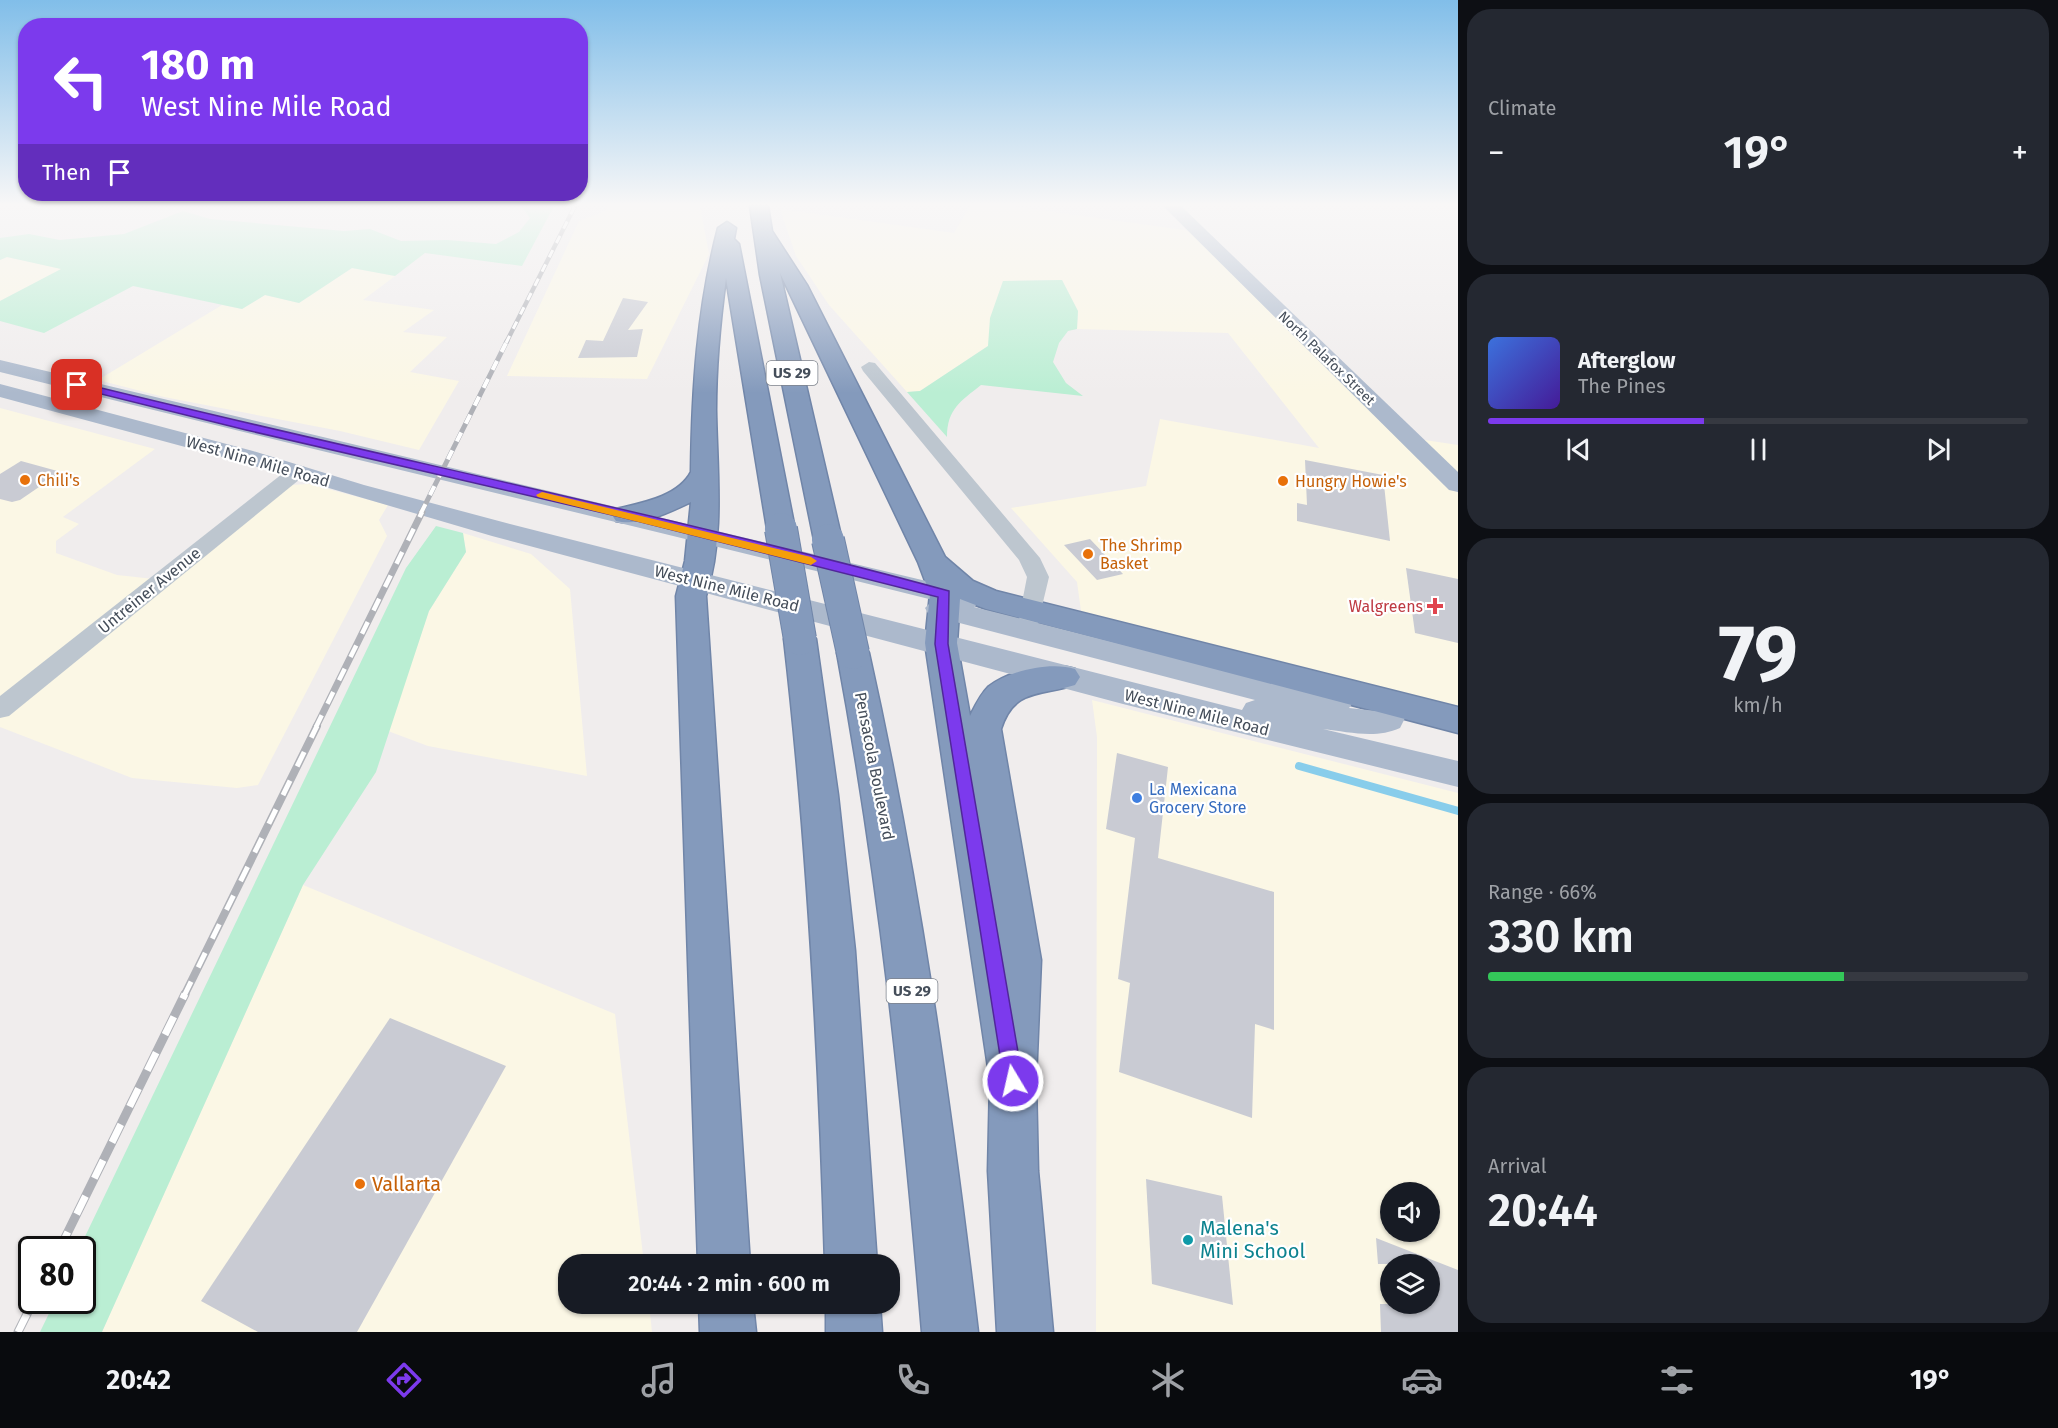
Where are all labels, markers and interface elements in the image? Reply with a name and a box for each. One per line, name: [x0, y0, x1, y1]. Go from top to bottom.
text: 180 m: [141, 40, 255, 90]
icon: left: [42, 42, 120, 120]
text: West Nine Mile Road: [141, 91, 392, 123]
text: Climate: [1488, 96, 1556, 120]
text: 19°: [1724, 126, 1792, 180]
text: −: [1488, 133, 1505, 173]
text: +: [2012, 133, 2028, 173]
icon: arrive: [103, 156, 136, 189]
text: Then: [42, 159, 91, 186]
street label: North Palafox Street: [1275, 308, 1379, 409]
text: Afterglow: [1578, 347, 1675, 374]
pin: [51, 359, 102, 410]
road number: US 29: [766, 361, 818, 385]
icon: arrive: [60, 368, 93, 401]
text: The Pines: [1578, 374, 1665, 398]
street label: West Nine Mile Road: [184, 432, 332, 491]
icon: previous: [1562, 433, 1595, 466]
icon: pause: [1742, 433, 1775, 466]
icon: next: [1922, 433, 1955, 466]
place label: Chili's: [37, 471, 80, 490]
place label: Hungry Howie's: [1295, 472, 1407, 491]
marker: Chili's: [18, 473, 32, 487]
marker: Hungry Howie's: [1276, 474, 1290, 488]
place label: The Shrimp Basket: [1100, 536, 1183, 573]
street label: Untreiner Avenue: [94, 543, 204, 638]
marker: The Shrimp Basket: [1081, 547, 1095, 561]
street label: West Nine Mile Road: [653, 561, 801, 616]
place label: Walgreens: [1349, 597, 1423, 616]
marker: Walgreens: [1428, 599, 1442, 613]
text: 79: [1718, 607, 1798, 701]
street label: West Nine Mile Road: [1123, 685, 1271, 740]
street label: Pensacola Boulevard: [851, 690, 898, 842]
text: km/h: [1733, 693, 1783, 717]
place label: La Mexicana Grocery Store: [1149, 780, 1247, 817]
marker: La Mexicana Grocery Store: [1130, 791, 1144, 805]
text: Range · 66%: [1488, 880, 1597, 904]
text: 330 km: [1488, 910, 1634, 964]
road number: US 29: [886, 979, 938, 1003]
position arrow: [981, 1049, 1045, 1113]
text: Arrival: [1488, 1154, 1547, 1178]
place label: Vallarta: [372, 1172, 441, 1196]
marker: Vallarta: [353, 1177, 367, 1191]
map controls: [1380, 1182, 1440, 1314]
button: sound: [1380, 1182, 1440, 1242]
text: 20:44: [1488, 1184, 1598, 1238]
place label: Malena's Mini School: [1200, 1216, 1305, 1263]
marker: Malena's Mini School: [1181, 1233, 1195, 1247]
speed limit sign: 80: [18, 1236, 96, 1314]
button: layers: [1380, 1254, 1440, 1314]
text: 20:44 · 2 min · 600 m: [628, 1270, 830, 1297]
icon: directions: [383, 1359, 425, 1401]
icon: music: [638, 1359, 680, 1401]
icon: phone: [892, 1359, 934, 1401]
icon: climate: [1147, 1359, 1189, 1401]
icon: car: [1401, 1359, 1443, 1401]
icon: filters: [1656, 1359, 1698, 1401]
text: 20:42: [106, 1364, 171, 1396]
text: 19°: [1910, 1364, 1952, 1396]

